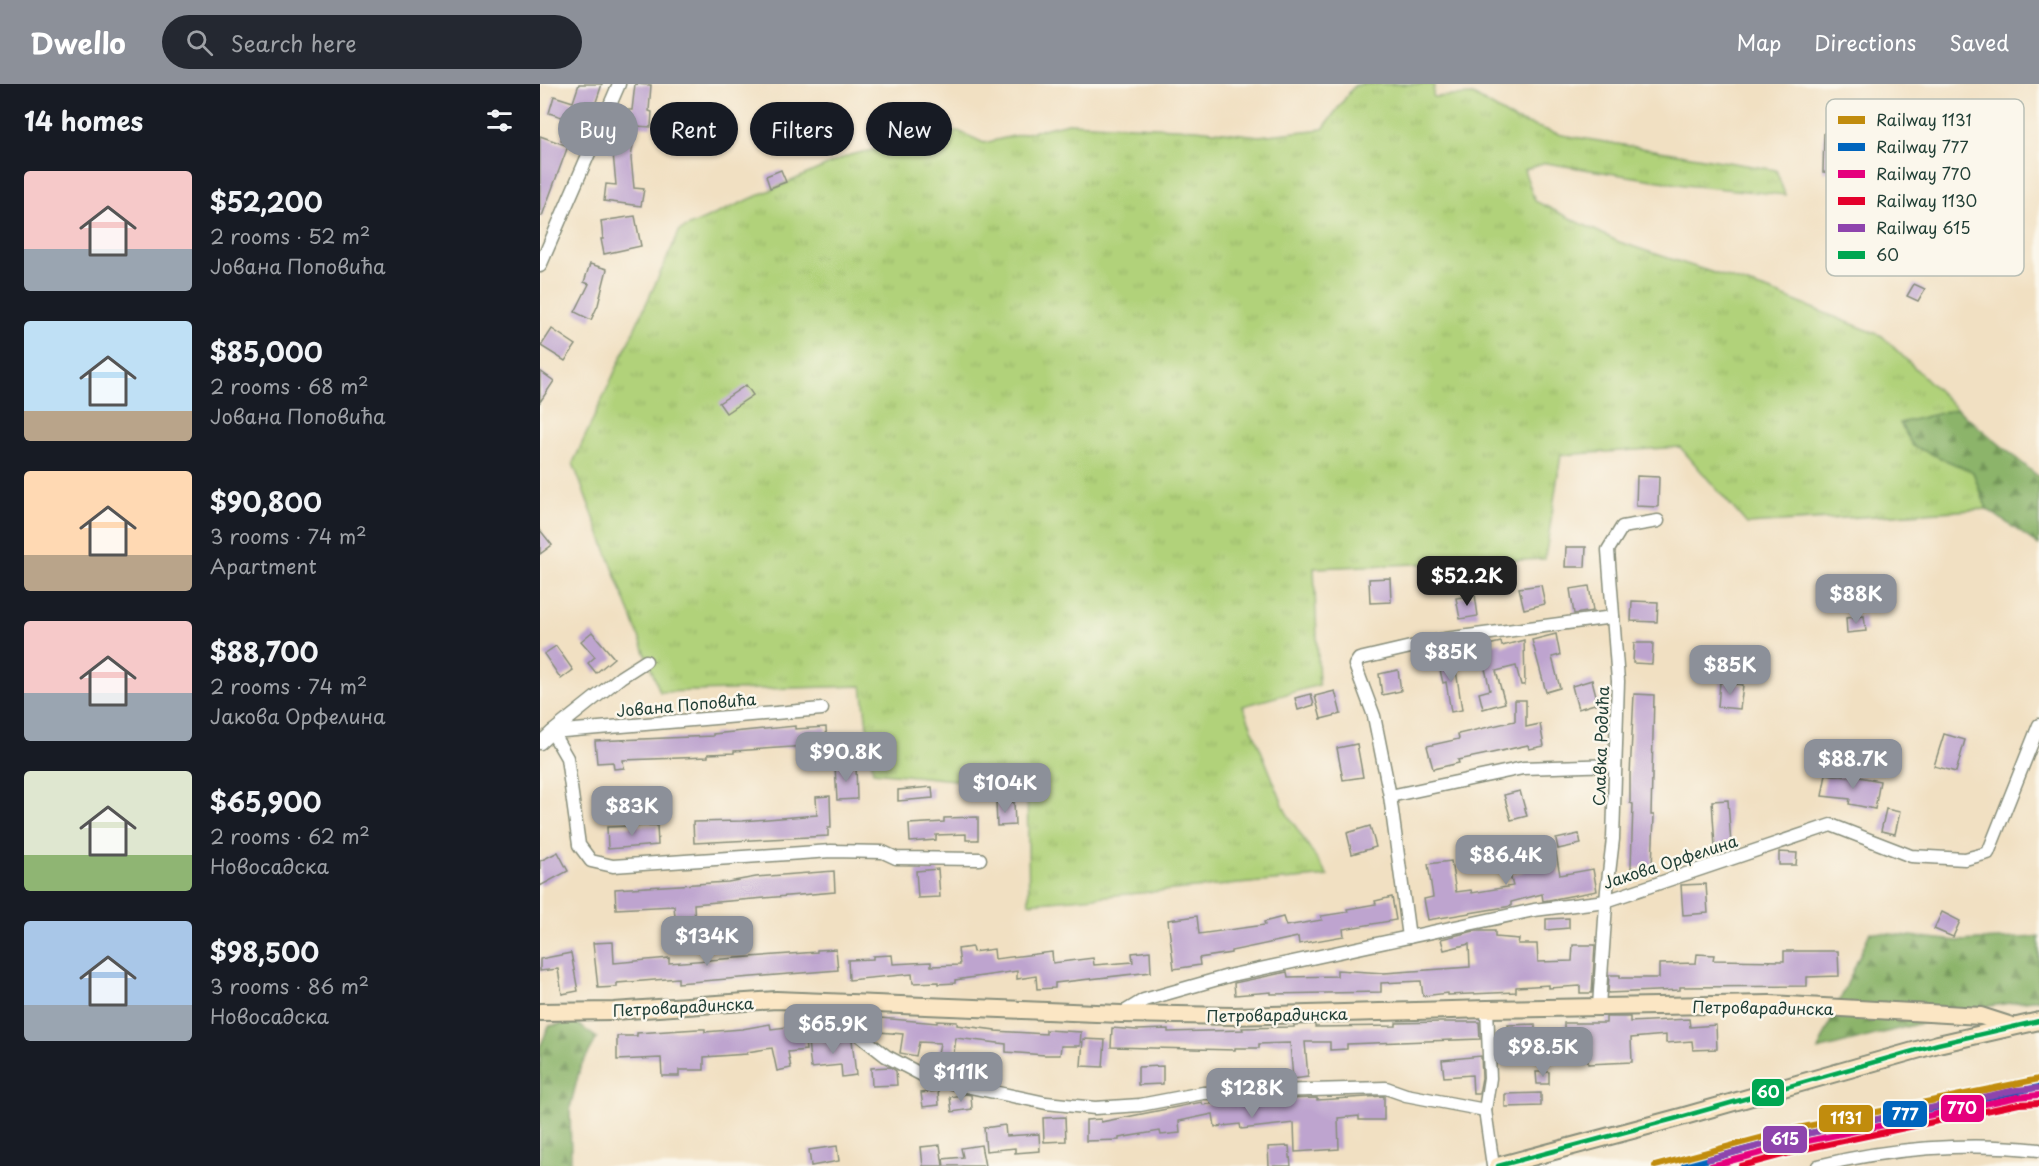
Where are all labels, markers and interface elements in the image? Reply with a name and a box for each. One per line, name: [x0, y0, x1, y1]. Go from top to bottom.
search box: [162, 15, 582, 69]
text: Dwello: [30, 21, 126, 64]
icon: search: [183, 26, 216, 59]
text: Search here: [231, 26, 357, 59]
text: Map: [1736, 26, 1781, 58]
text: Directions: [1814, 26, 1916, 58]
text: Saved: [1949, 26, 2009, 58]
legend: [1826, 99, 2024, 276]
text: 14 homes: [24, 101, 143, 140]
chip: Buy: [558, 102, 638, 156]
chip: Rent: [650, 102, 738, 156]
chip: Filters: [750, 102, 854, 156]
chip: New: [866, 102, 952, 156]
icon: filters: [483, 104, 516, 137]
text: Railway 1131: [1876, 107, 1972, 131]
text: Railway 777: [1876, 134, 1968, 158]
text: Railway 770: [1876, 161, 1971, 185]
text: $52,200: [210, 182, 323, 221]
text: Railway 1130: [1876, 188, 1977, 212]
icon: home: [72, 195, 144, 267]
text: Railway 615: [1876, 215, 1970, 239]
text: 2 rooms · 52 m²: [210, 221, 370, 251]
text: 60: [1876, 242, 1899, 266]
text: Јована Поповића: [210, 251, 386, 281]
text: $85,000: [210, 332, 323, 371]
icon: home: [72, 345, 144, 417]
text: 2 rooms · 68 m²: [210, 371, 369, 401]
text: Јована Поповића: [210, 401, 386, 431]
text: $90,800: [210, 482, 322, 521]
icon: home: [72, 495, 144, 567]
text: 3 rooms · 74 m²: [210, 521, 367, 551]
text: Apartment: [210, 551, 317, 581]
pin: $52.2K: [1418, 556, 1516, 607]
text: $52.2K: [1431, 560, 1503, 590]
pin: $88K: [1820, 574, 1892, 625]
text: $88K: [1830, 578, 1882, 608]
text: $88,700: [210, 632, 319, 671]
pin: $85K: [1415, 632, 1487, 683]
text: $85K: [1425, 636, 1477, 666]
icon: home: [72, 645, 144, 717]
pin: $85K: [1694, 645, 1766, 696]
text: $85K: [1704, 649, 1756, 679]
text: 2 rooms · 74 m²: [210, 671, 367, 701]
street label: Славка Родића: [1586, 685, 1614, 807]
street label: Јована Поповића: [615, 686, 757, 722]
text: Јакова Орфелина: [210, 701, 386, 731]
pin: $90.8K: [797, 732, 895, 783]
text: $90.8K: [810, 736, 882, 766]
pin: $88.7K: [1804, 739, 1902, 790]
text: $88.7K: [1818, 743, 1888, 773]
pin: $104K: [963, 763, 1047, 814]
text: $104K: [973, 767, 1037, 797]
text: $65,900: [210, 782, 322, 821]
pin: $83K: [596, 786, 668, 837]
text: $83K: [605, 790, 659, 820]
icon: home: [72, 795, 144, 867]
text: 2 rooms · 62 m²: [210, 821, 370, 851]
street label: Јакова Орфелина: [1600, 828, 1740, 894]
pin: $86.4K: [1457, 835, 1555, 886]
text: $86.4K: [1470, 839, 1542, 869]
text: Новосадска: [210, 851, 329, 881]
pin: $134K: [665, 916, 749, 967]
text: $134K: [675, 920, 739, 950]
text: $98,500: [210, 932, 319, 971]
icon: home: [72, 945, 144, 1017]
text: 3 rooms · 86 m²: [210, 971, 369, 1001]
street label: Петроварадинска: [612, 990, 754, 1022]
street label: Петроварадинска: [1692, 994, 1834, 1020]
text: Новосадска: [210, 1001, 329, 1031]
street label: Петроварадинска: [1206, 1001, 1348, 1027]
pin: $65.9K: [784, 1004, 882, 1055]
text: $65.9K: [798, 1008, 868, 1038]
pin: $98.5K: [1494, 1027, 1592, 1078]
text: $98.5K: [1508, 1031, 1578, 1061]
pin: $111K: [919, 1052, 1003, 1103]
text: $111K: [933, 1056, 989, 1086]
pin: $128K: [1210, 1068, 1294, 1119]
text: $128K: [1220, 1072, 1284, 1102]
line badge: 60: [1751, 1078, 1785, 1107]
text: 60: [1756, 1079, 1780, 1103]
line badge: 770: [1940, 1094, 1985, 1123]
text: 770: [1947, 1095, 1977, 1119]
line badge: 777: [1882, 1100, 1928, 1128]
text: 777: [1892, 1101, 1918, 1125]
line badge: 1131: [1818, 1104, 1874, 1133]
text: 1131: [1830, 1105, 1862, 1129]
line badge: 615: [1762, 1125, 1808, 1154]
text: 615: [1771, 1126, 1799, 1150]

